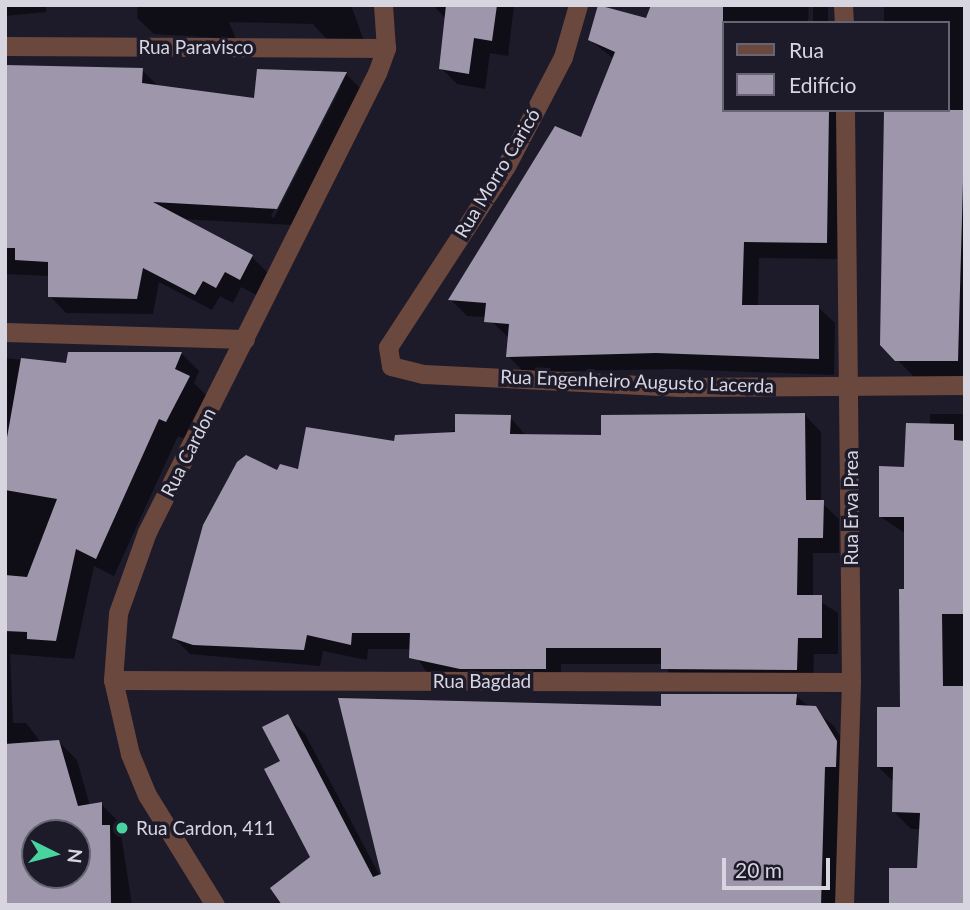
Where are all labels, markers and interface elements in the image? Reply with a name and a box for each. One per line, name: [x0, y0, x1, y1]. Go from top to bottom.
legend: [722, 21, 949, 112]
street label: Rua Paravisco: [138, 36, 254, 58]
text: Rua: [789, 37, 824, 62]
text: Edifício: [789, 72, 856, 97]
street label: Rua Morro Caricó: [449, 104, 545, 242]
street label: Rua Engenheiro Augusto Lacerda: [499, 365, 775, 397]
street label: Rua Cardon: [156, 404, 220, 500]
street label: Rua Erva Prea: [840, 450, 862, 566]
street label: Rua Bagdad: [433, 670, 531, 692]
place label: Rua Cardon, 411: [136, 817, 275, 839]
north arrow: [21, 819, 91, 889]
marker: Rua Cardon, 411: [114, 820, 130, 836]
scale bar: [725, 844, 834, 888]
text: N: [63, 848, 88, 865]
text: 20 m: [735, 857, 782, 882]

